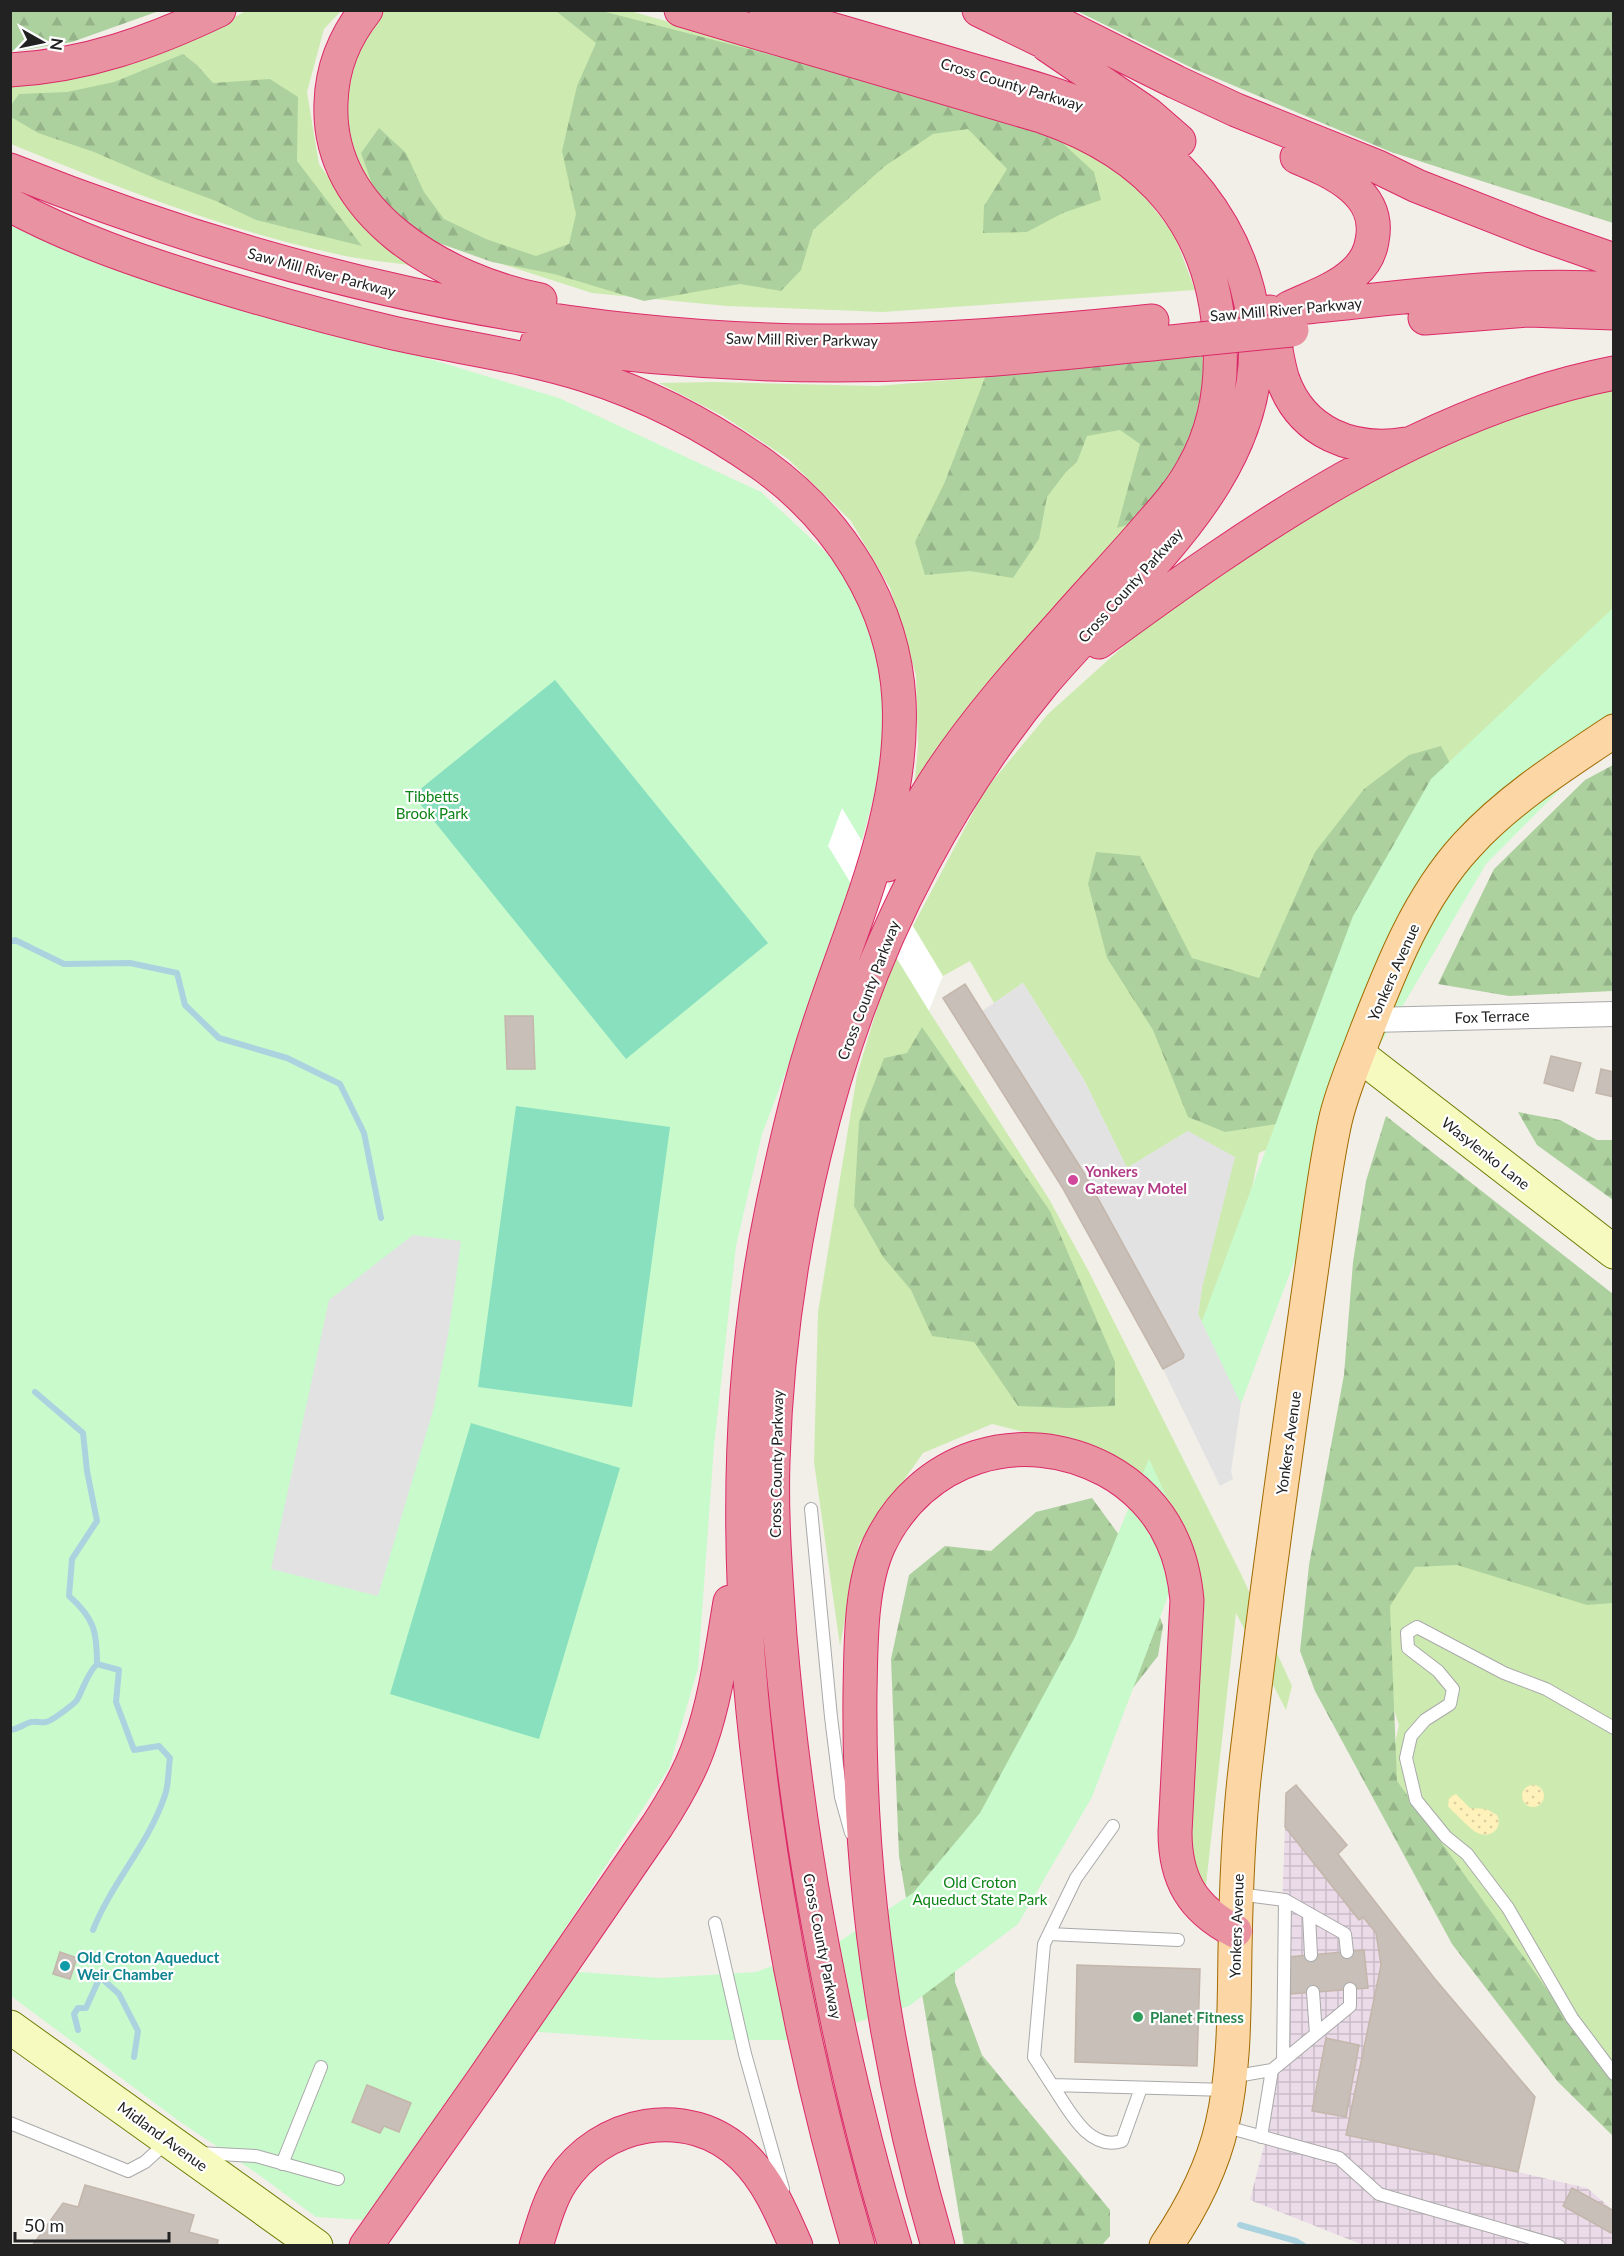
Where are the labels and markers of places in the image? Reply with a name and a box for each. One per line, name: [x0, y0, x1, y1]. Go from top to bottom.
place label: Yonkers Gateway Motel: [1084, 1162, 1187, 1197]
marker: Yonkers Gateway Motel: [1066, 1173, 1080, 1187]
place label: Old Croton Aqueduct Weir Chamber: [77, 1948, 220, 1983]
marker: Old Croton Aqueduct Weir Chamber: [58, 1959, 72, 1973]
place label: Planet Fitness: [1150, 2008, 1244, 2026]
marker: Planet Fitness: [1131, 2010, 1145, 2024]

